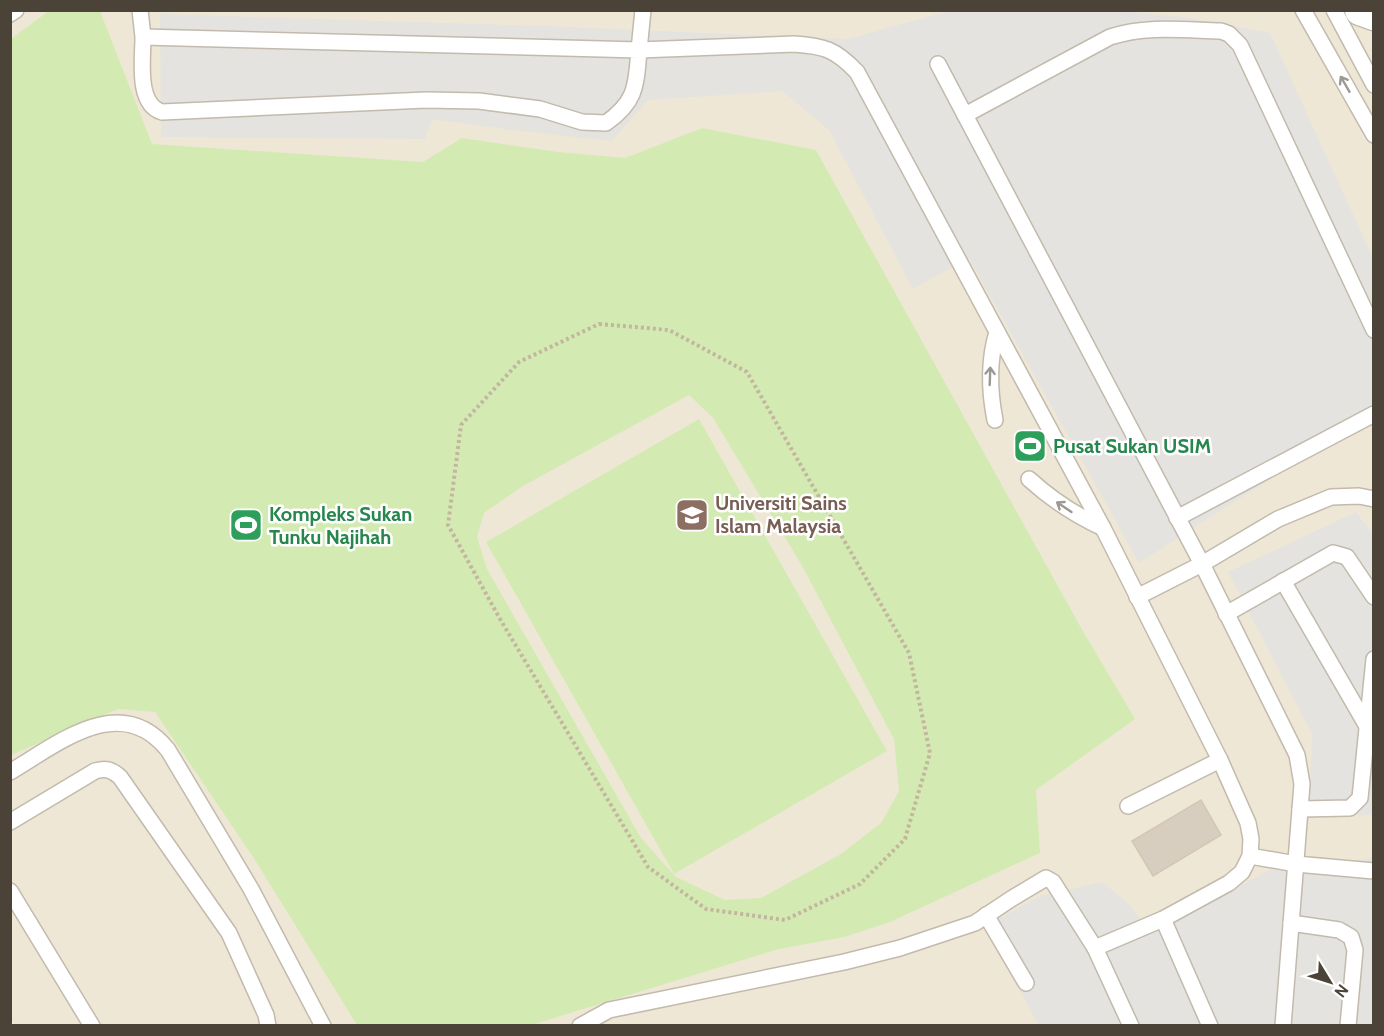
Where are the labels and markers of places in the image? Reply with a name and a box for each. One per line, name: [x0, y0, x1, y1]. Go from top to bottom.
sports icon: Pusat Sukan USIM: [1012, 428, 1048, 464]
place label: Pusat Sukan USIM: [1053, 434, 1211, 458]
place label: Universiti Sains Islam Malaysia: [715, 491, 847, 538]
school or university icon: Universiti Sains Islam Malaysia: [674, 497, 710, 533]
place label: Kompleks Sukan Tunku Najihah: [269, 502, 412, 549]
sports icon: Kompleks Sukan Tunku Najihah: [228, 507, 264, 543]

